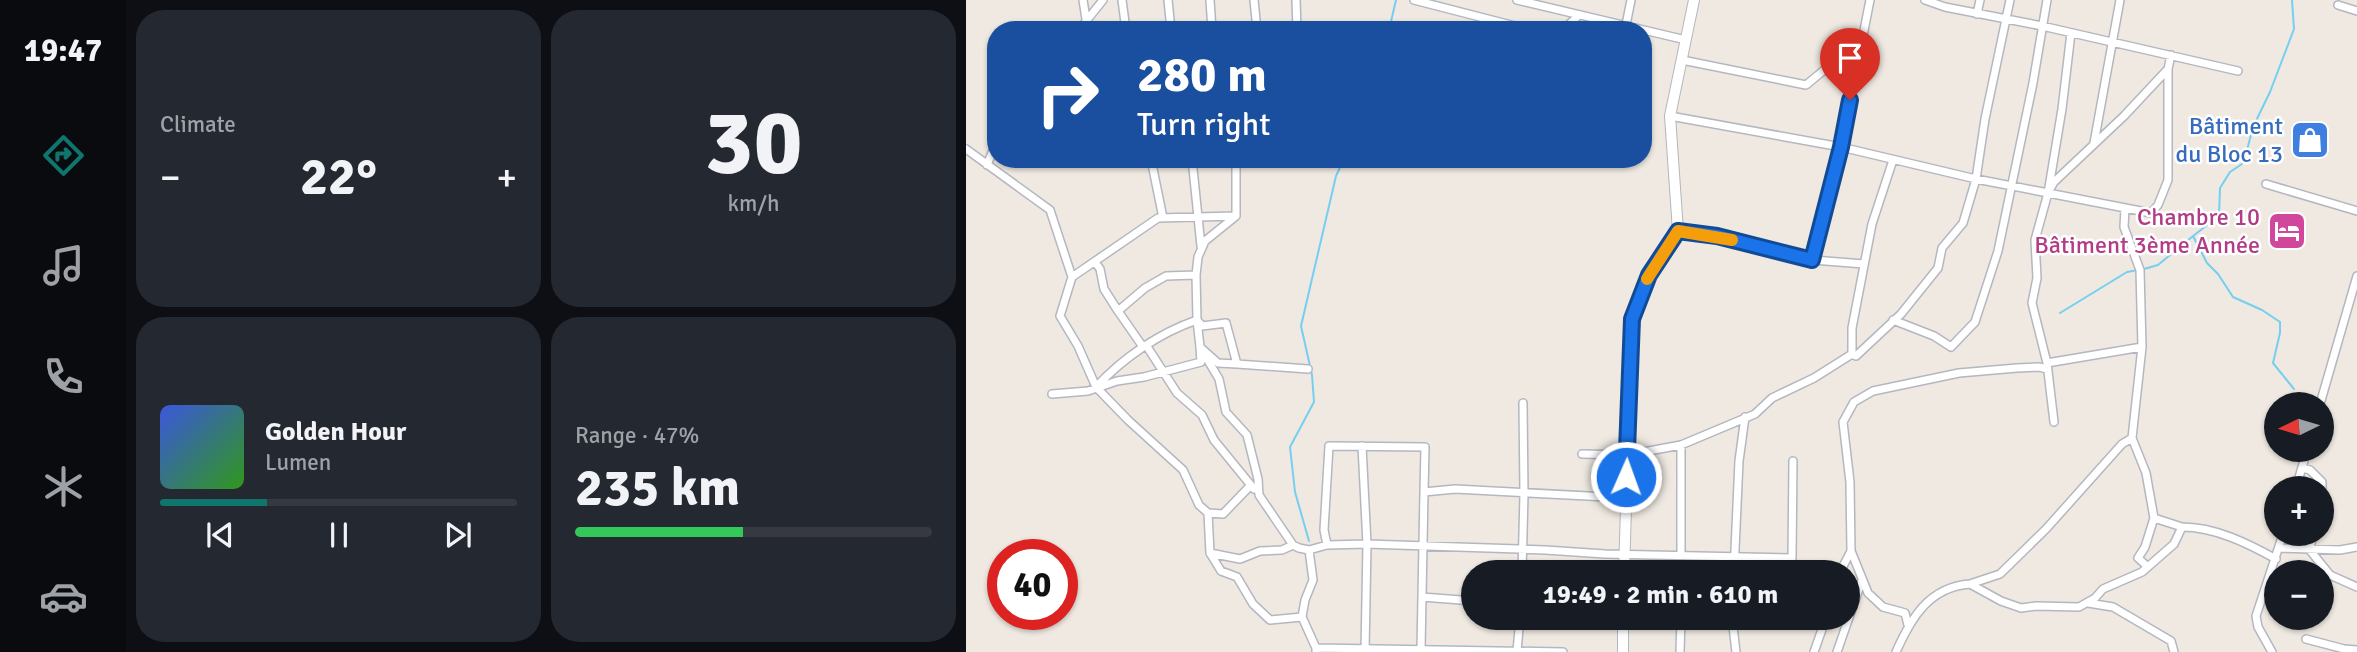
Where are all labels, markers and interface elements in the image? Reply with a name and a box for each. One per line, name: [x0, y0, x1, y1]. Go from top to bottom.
pin: [1820, 28, 1880, 100]
text: 19:47: [24, 31, 102, 70]
icon: arrive: [1831, 39, 1869, 77]
text: 280 m: [1137, 45, 1267, 105]
icon: right: [1022, 49, 1113, 140]
text: 30: [704, 87, 803, 200]
text: Turn right: [1137, 105, 1270, 144]
text: Climate: [160, 110, 236, 139]
place label: Bâtiment du Bloc 13: [2176, 111, 2283, 169]
shop icon: Bâtiment du Bloc 13: [2289, 119, 2331, 161]
icon: directions: [39, 131, 88, 180]
text: 22°: [300, 145, 377, 209]
text: −: [160, 154, 181, 201]
text: +: [496, 154, 517, 201]
text: km/h: [727, 189, 780, 218]
place label: Chambre 10 Bâtiment 3ème Année: [2034, 202, 2260, 260]
hotel icon: Chambre 10 Bâtiment 3ème Année: [2266, 210, 2308, 252]
icon: music: [39, 241, 88, 290]
icon: phone: [39, 352, 88, 401]
north arrow: [2264, 392, 2334, 462]
map controls: [2264, 392, 2334, 630]
text: Golden Hour: [265, 416, 406, 448]
text: Range · 47%: [575, 421, 699, 450]
position arrow: [1589, 440, 1663, 514]
text: Lumen: [265, 448, 331, 477]
text: 235 km: [575, 456, 740, 520]
icon: climate: [39, 462, 88, 511]
button: +: [2264, 476, 2334, 546]
icon: previous: [201, 516, 239, 554]
icon: pause: [320, 516, 358, 554]
icon: next: [439, 516, 477, 554]
speed limit sign: 40: [987, 539, 1078, 630]
button: −: [2264, 560, 2334, 630]
icon: car: [39, 572, 88, 621]
text: 19:49 · 2 min · 610 m: [1543, 579, 1778, 611]

